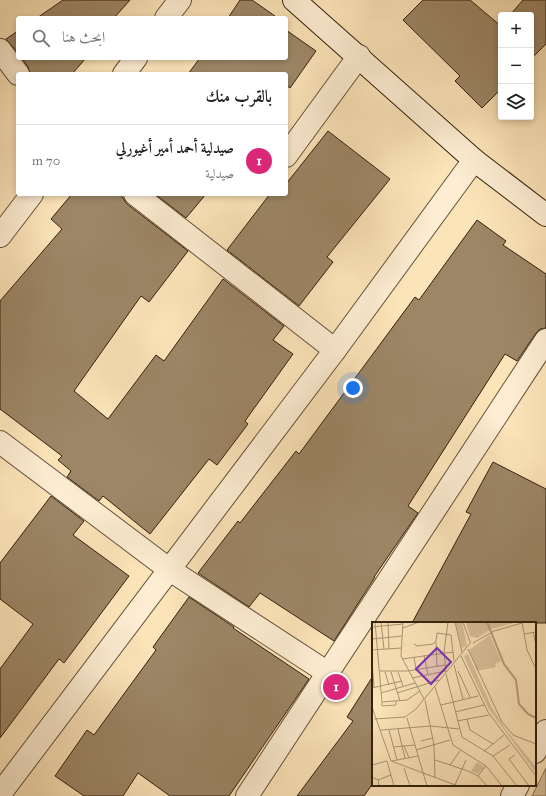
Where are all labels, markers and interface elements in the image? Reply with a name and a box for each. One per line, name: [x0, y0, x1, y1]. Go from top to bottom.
map controls: [498, 12, 534, 120]
button: +: [498, 12, 534, 48]
search box: [16, 16, 288, 60]
icon: search: [30, 27, 52, 49]
text: ابحث هنا: [62, 28, 105, 46]
button: −: [498, 48, 534, 84]
button: layers: [498, 84, 534, 120]
text: بالقرب منك: [206, 86, 272, 107]
text: صيدلية أحمد أمير أغيورلي: [116, 139, 234, 157]
text: 70 m: [32, 153, 60, 169]
text: 1: [256, 153, 262, 169]
text: صيدلية: [205, 166, 234, 182]
your location: [343, 378, 363, 398]
inset map: [372, 622, 536, 786]
pin: 1: [323, 672, 349, 702]

